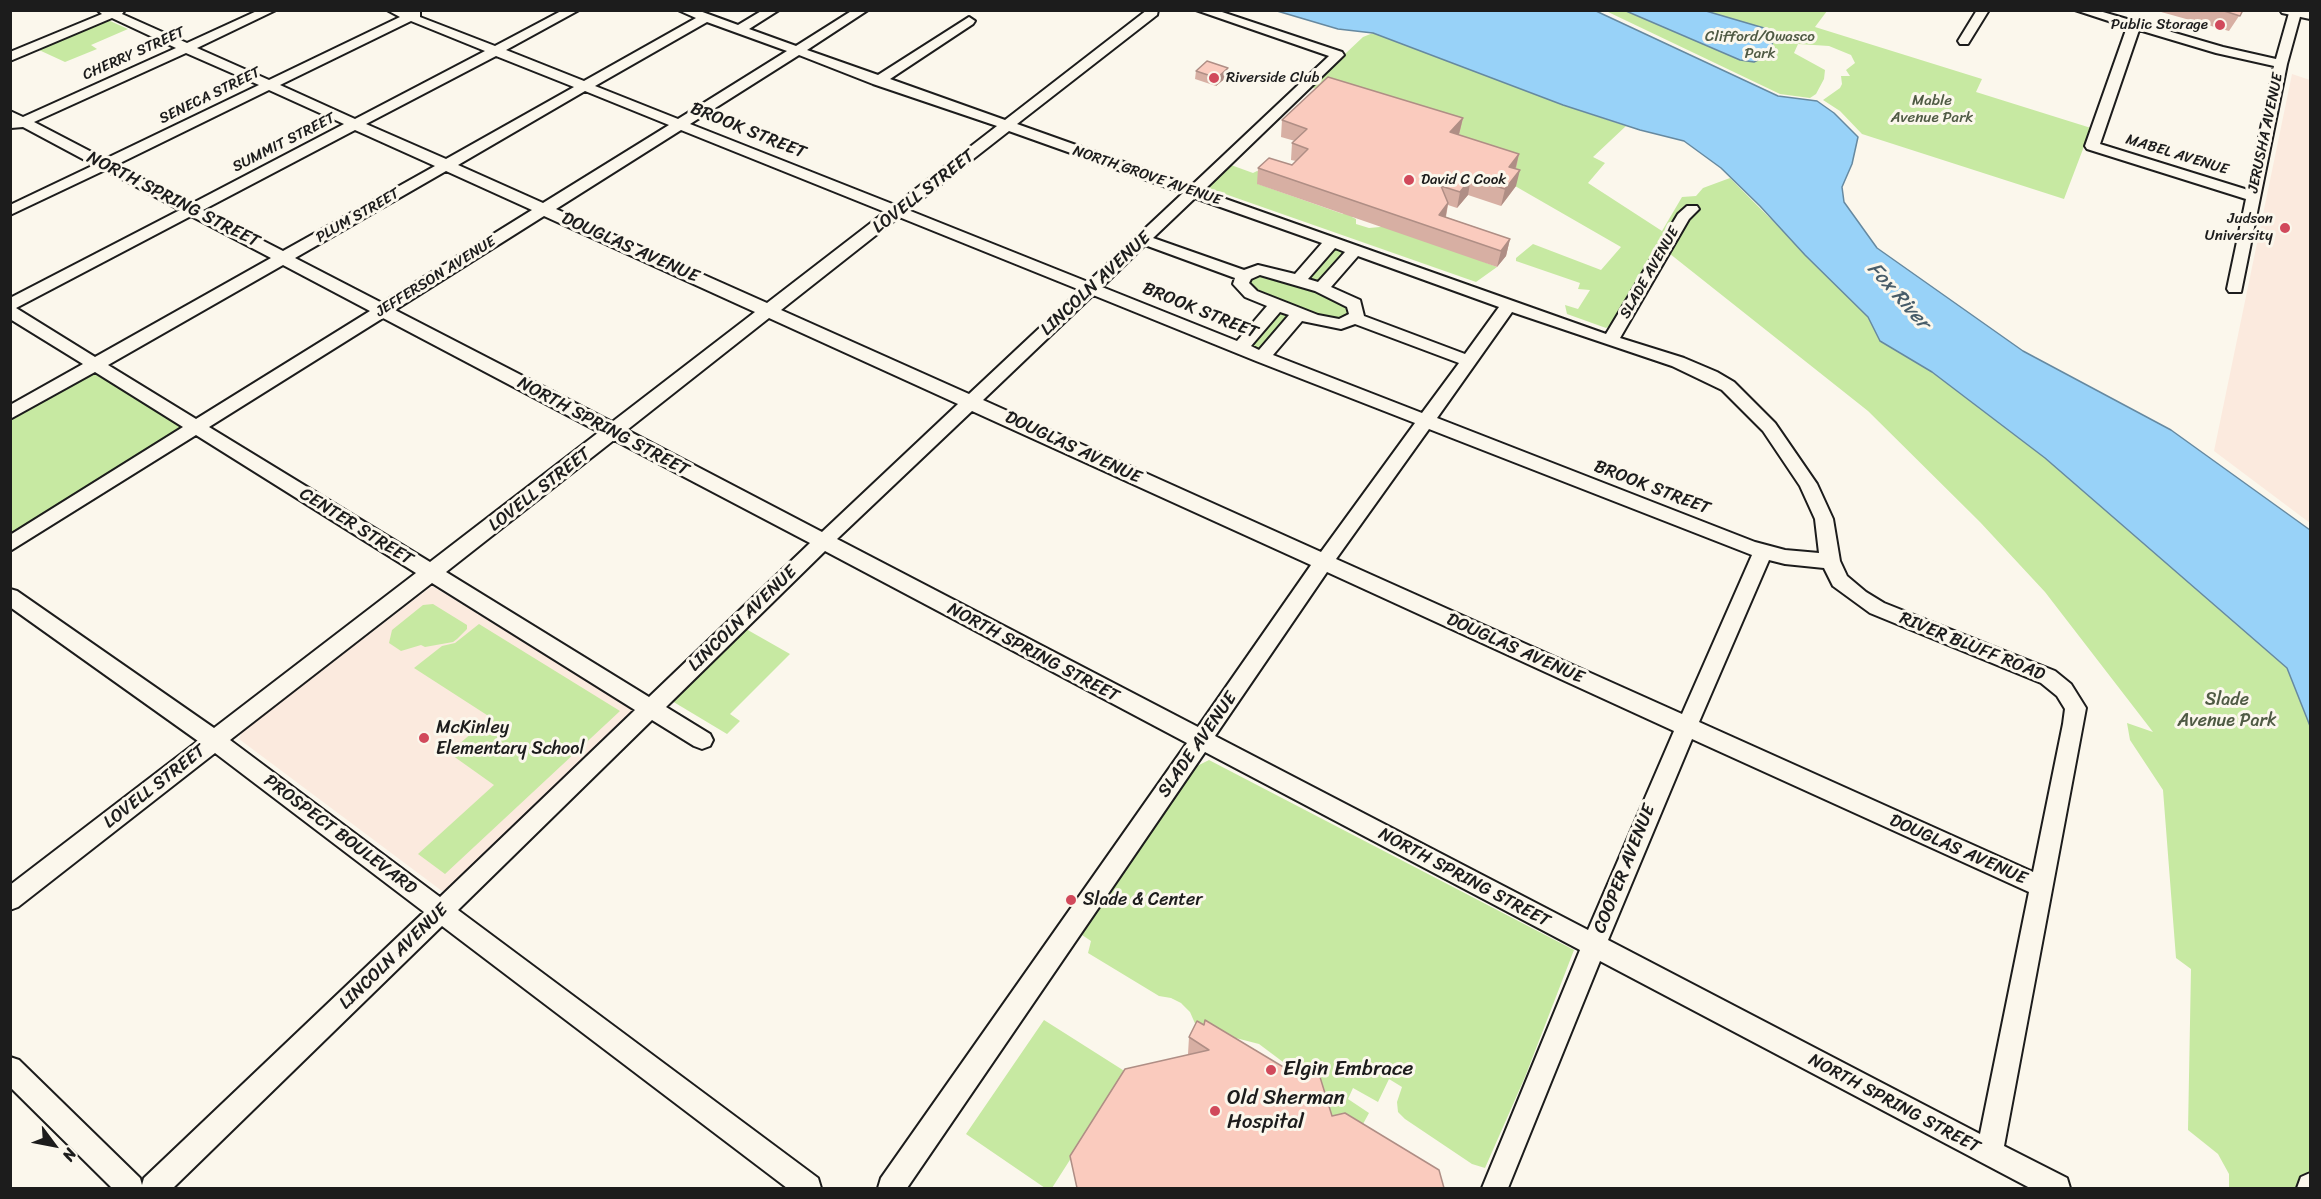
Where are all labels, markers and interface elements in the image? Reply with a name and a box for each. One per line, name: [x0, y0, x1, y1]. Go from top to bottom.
place label: Public Storage: [2111, 16, 2208, 34]
marker: Public Storage: [2213, 18, 2227, 32]
street label: CHERRY STREET: [80, 23, 188, 85]
park label: Clifford/Owasco Park: [1705, 28, 1815, 63]
street label: SENECA STREET: [156, 64, 264, 128]
place label: Riverside Club: [1226, 69, 1320, 87]
marker: Riverside Club: [1207, 71, 1221, 85]
street label: JERUSHA AVENUE: [2245, 71, 2287, 195]
park label: Mable Avenue Park: [1891, 92, 1973, 127]
street label: BROOK STREET: [687, 98, 809, 164]
street label: SUMMIT STREET: [230, 109, 338, 177]
street label: MABEL AVENUE: [2124, 131, 2230, 179]
street label: NORTH GROVE AVENUE: [1070, 142, 1224, 210]
street label: LOVELL STREET: [869, 145, 979, 239]
street label: NORTH SPRING STREET: [83, 147, 263, 253]
place label: David C Cook: [1421, 171, 1506, 189]
marker: David C Cook: [1402, 173, 1416, 187]
street label: PLUM STREET: [313, 185, 403, 247]
street label: DOUGLAS AVENUE: [558, 208, 702, 288]
place label: Judson University: [2205, 210, 2273, 245]
marker: Judson University: [2278, 221, 2292, 235]
street label: SLADE AVENUE: [1616, 224, 1684, 322]
street label: LINCOLN AVENUE: [1036, 227, 1156, 341]
street label: JEFFERSON AVENUE: [373, 233, 499, 321]
water label: Fox River: [1862, 258, 1934, 334]
street label: BROOK STREET: [1139, 278, 1261, 344]
street label: NORTH SPRING STREET: [514, 373, 692, 481]
street label: DOUGLAS AVENUE: [1001, 407, 1145, 489]
street label: LOVELL STREET: [485, 443, 595, 537]
street label: BROOK STREET: [1591, 456, 1713, 520]
street label: CENTER STREET: [295, 483, 417, 571]
street label: LINCOLN AVENUE: [684, 562, 802, 676]
street label: NORTH SPRING STREET: [944, 599, 1122, 707]
street label: RIVER BLUFF ROAD: [1896, 608, 2048, 686]
street label: DOUGLAS AVENUE: [1443, 609, 1587, 689]
street label: SLADE AVENUE: [1154, 688, 1242, 802]
park label: Slade Avenue Park: [2177, 689, 2277, 732]
place label: McKinley Elementary School: [436, 717, 585, 760]
marker: McKinley Elementary School: [417, 731, 431, 745]
street label: LOVELL STREET: [100, 740, 210, 834]
street label: PROSPECT BOULEVARD: [259, 770, 421, 900]
street label: COOPER AVENUE: [1589, 801, 1661, 937]
street label: DOUGLAS AVENUE: [1886, 810, 2030, 890]
street label: NORTH SPRING STREET: [1375, 824, 1553, 932]
place label: Slade & Center: [1083, 889, 1203, 911]
marker: Slade & Center: [1064, 893, 1078, 907]
street label: LINCOLN AVENUE: [335, 900, 453, 1014]
street label: NORTH SPRING STREET: [1805, 1050, 1983, 1158]
place label: Elgin Embrace: [1283, 1057, 1413, 1083]
marker: Elgin Embrace: [1264, 1063, 1278, 1077]
place label: Old Sherman Hospital: [1227, 1086, 1345, 1136]
marker: Old Sherman Hospital: [1208, 1104, 1222, 1118]
north arrow: [24, 1115, 84, 1175]
text: N: [54, 1142, 85, 1167]

